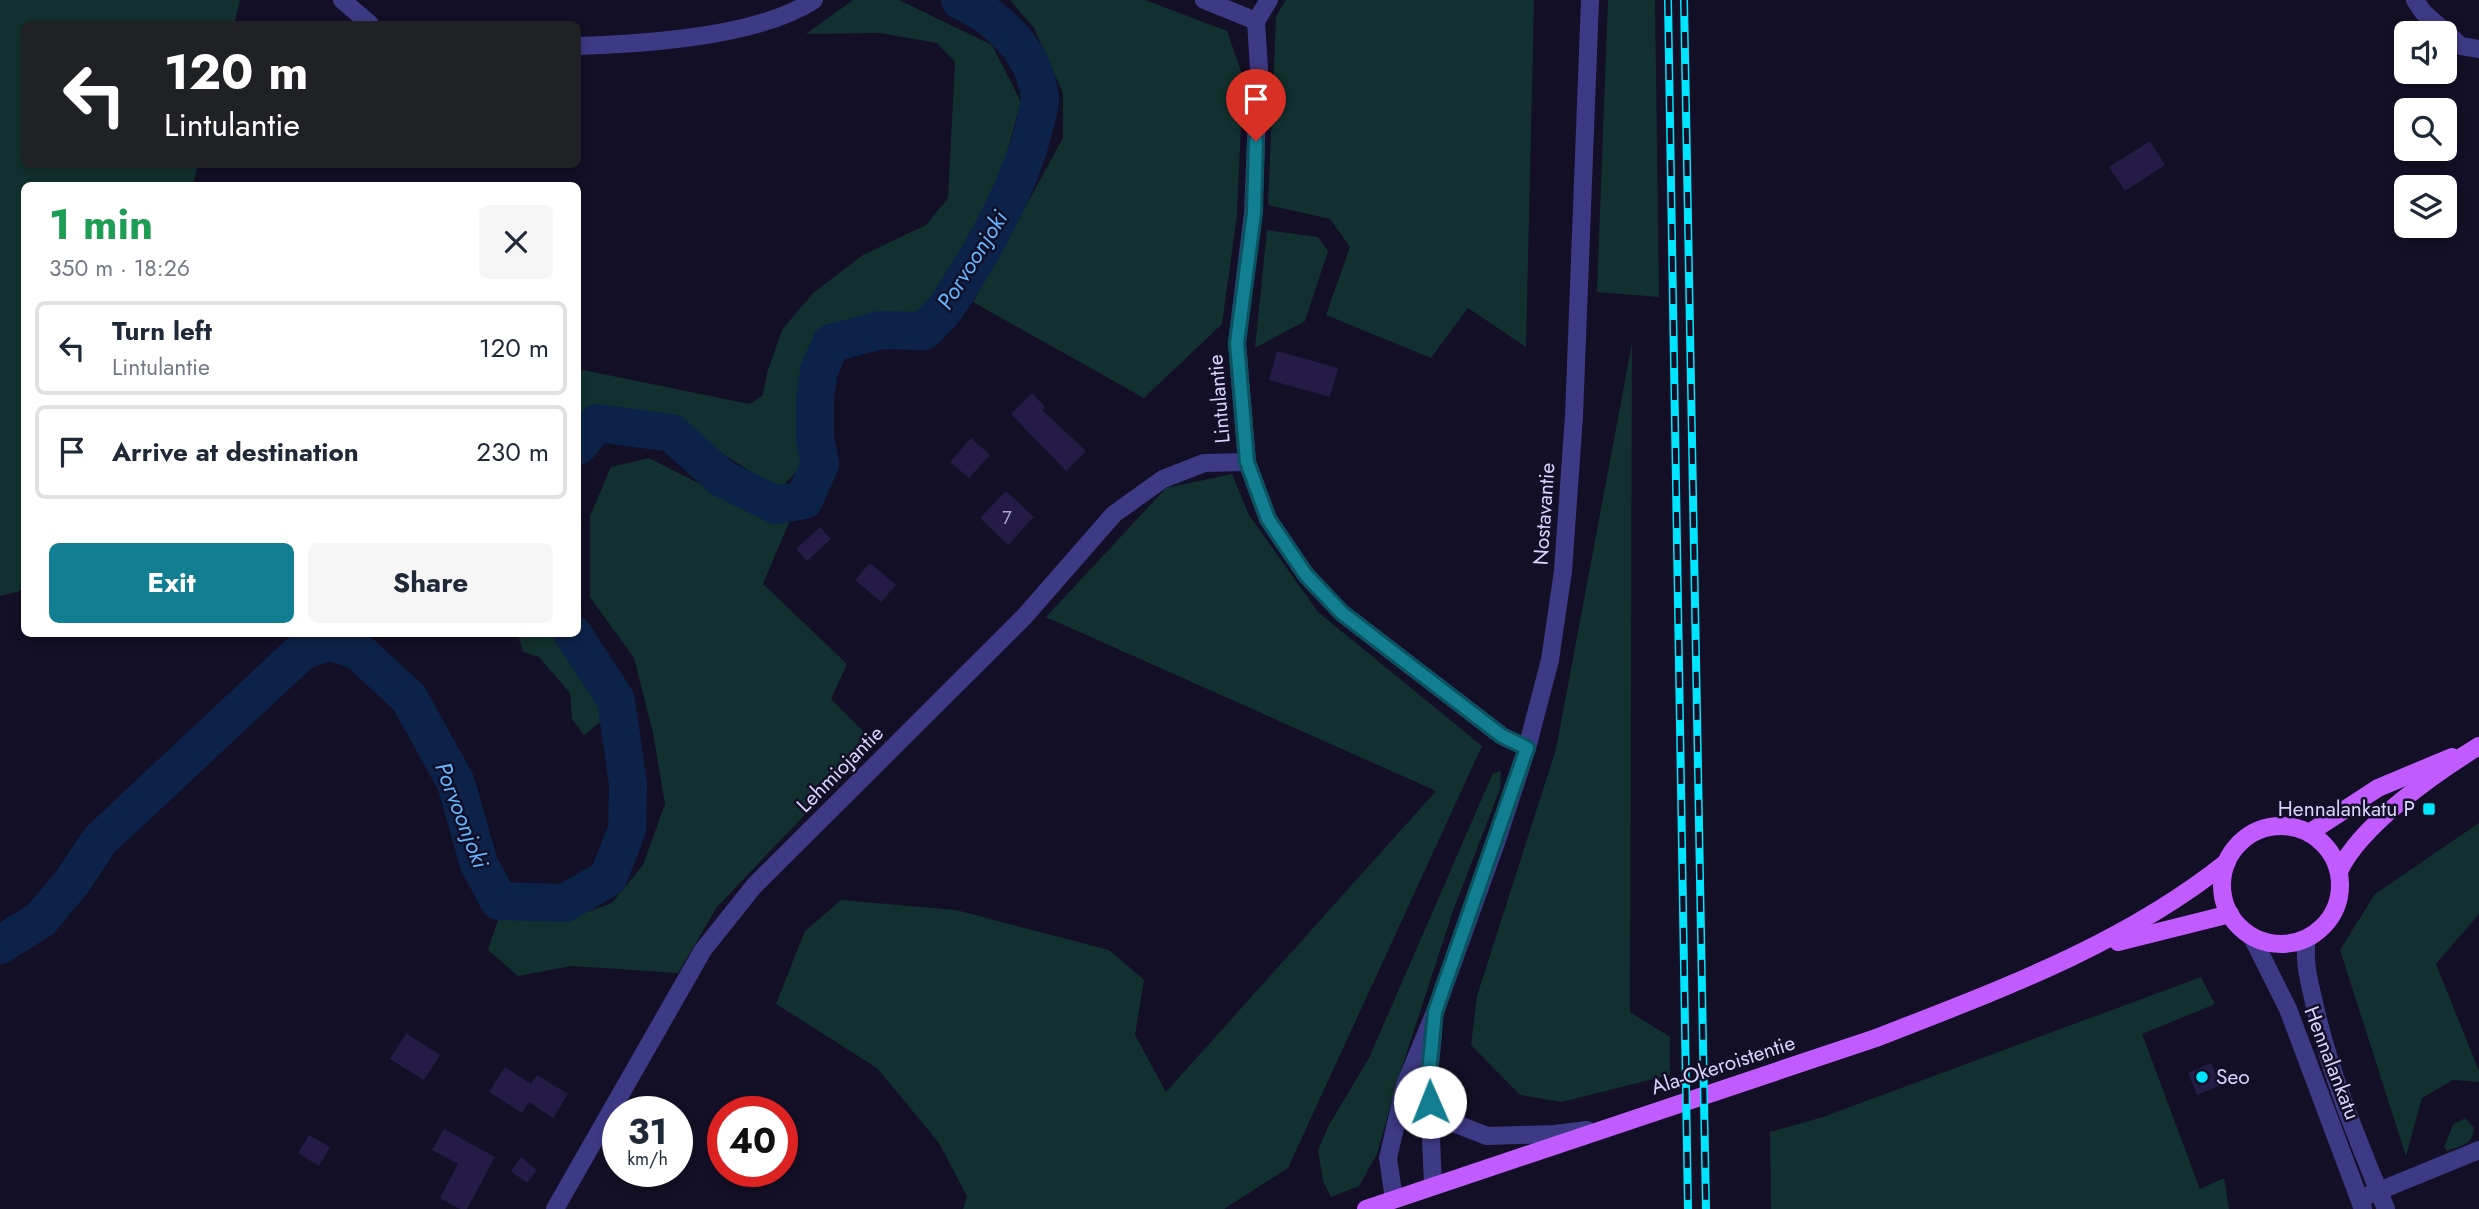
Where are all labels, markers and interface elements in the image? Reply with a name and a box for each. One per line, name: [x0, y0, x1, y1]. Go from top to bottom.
map controls: [2394, 21, 2457, 238]
button: sound: [2394, 21, 2457, 84]
text: 120 m: [164, 37, 308, 107]
icon: left: [49, 49, 140, 140]
pin: [1226, 69, 1286, 141]
icon: arrive: [1237, 80, 1275, 118]
button: search: [2394, 98, 2457, 161]
text: Lintulantie: [164, 102, 300, 148]
button: layers: [2394, 175, 2457, 238]
text: 1 min: [49, 194, 153, 255]
water label: Porvoonjoki: [928, 203, 1016, 316]
button: close: [479, 205, 553, 279]
text: 350 m · 18:26: [49, 251, 190, 285]
text: Turn left: [112, 312, 212, 350]
icon: left: [53, 329, 91, 367]
text: 120 m: [479, 329, 549, 367]
text: Lintulantie: [112, 350, 210, 384]
street label: Lintulantie: [1200, 353, 1238, 445]
icon: arrive: [53, 433, 91, 471]
text: Arrive at destination: [112, 433, 359, 471]
text: 230 m: [476, 433, 549, 471]
street label: Nostavantie: [1525, 461, 1563, 566]
house number: 7: [1002, 505, 1012, 531]
button: Exit: [49, 543, 294, 623]
button: Share: [308, 543, 553, 623]
street label: Lehmiojantie: [790, 719, 890, 819]
water label: Porvoonjoki: [426, 757, 498, 874]
place label: Hennalankatu P: [2278, 794, 2415, 824]
marker: Hennalankatu P: [2421, 801, 2437, 817]
street label: Hennalankatu: [2297, 1002, 2367, 1124]
street label: Ala-Okeroistentie: [1647, 1028, 1799, 1102]
place label: Seo: [2216, 1062, 2250, 1092]
position arrow: [1393, 1065, 1467, 1139]
marker: Seo: [2194, 1069, 2210, 1085]
speed limit sign: 40: [707, 1096, 798, 1187]
text: 31: [628, 1107, 667, 1157]
text: km/h: [627, 1146, 668, 1172]

